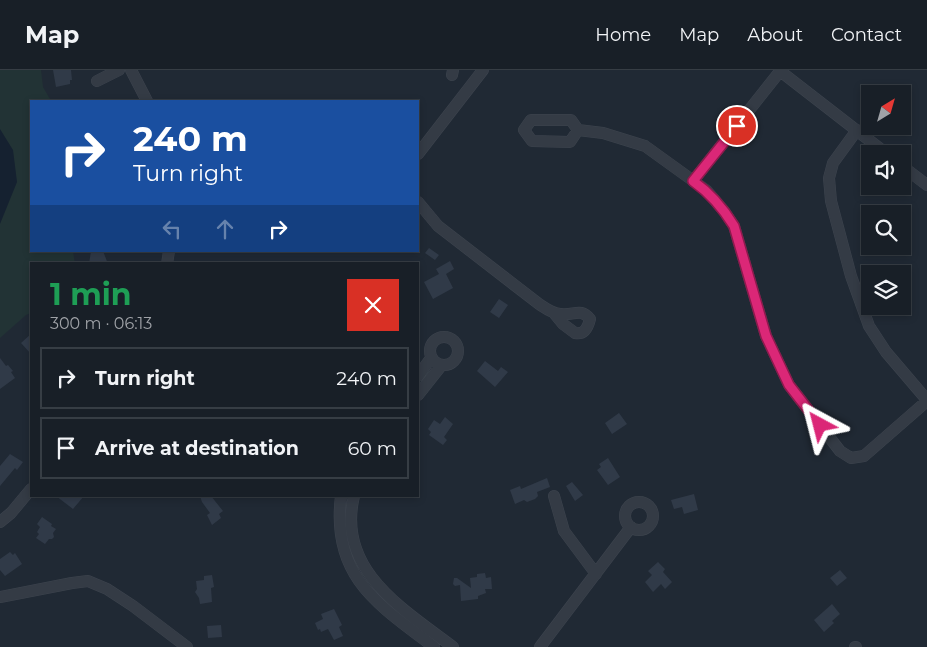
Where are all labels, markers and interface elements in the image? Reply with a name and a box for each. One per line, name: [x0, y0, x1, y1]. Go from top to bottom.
text: Map: [25, 20, 79, 49]
text: Home: [595, 24, 651, 46]
text: Map: [679, 24, 719, 46]
text: About: [747, 24, 803, 46]
text: Contact: [831, 24, 902, 46]
north arrow: [861, 85, 911, 135]
map controls: [861, 85, 911, 315]
pin: [716, 105, 758, 147]
icon: arrive: [723, 112, 751, 140]
text: 240 m: [133, 117, 248, 160]
icon: right: [50, 120, 115, 185]
button: sound: [861, 145, 911, 195]
text: Turn right: [133, 160, 243, 187]
button: search: [861, 205, 911, 255]
icon: left: [158, 215, 186, 243]
icon: ahead: [211, 215, 239, 243]
icon: right: [264, 215, 292, 243]
button: layers: [861, 265, 911, 315]
text: 1 min: [50, 276, 131, 313]
button: close: [347, 279, 399, 331]
text: 300 m · 06:13: [50, 314, 152, 333]
icon: right: [52, 364, 80, 392]
text: Turn right: [95, 367, 195, 390]
text: 240 m: [336, 367, 397, 390]
position arrow: [793, 398, 845, 450]
icon: arrive: [52, 434, 80, 462]
text: Arrive at destination: [95, 437, 299, 460]
text: 60 m: [348, 437, 397, 460]

